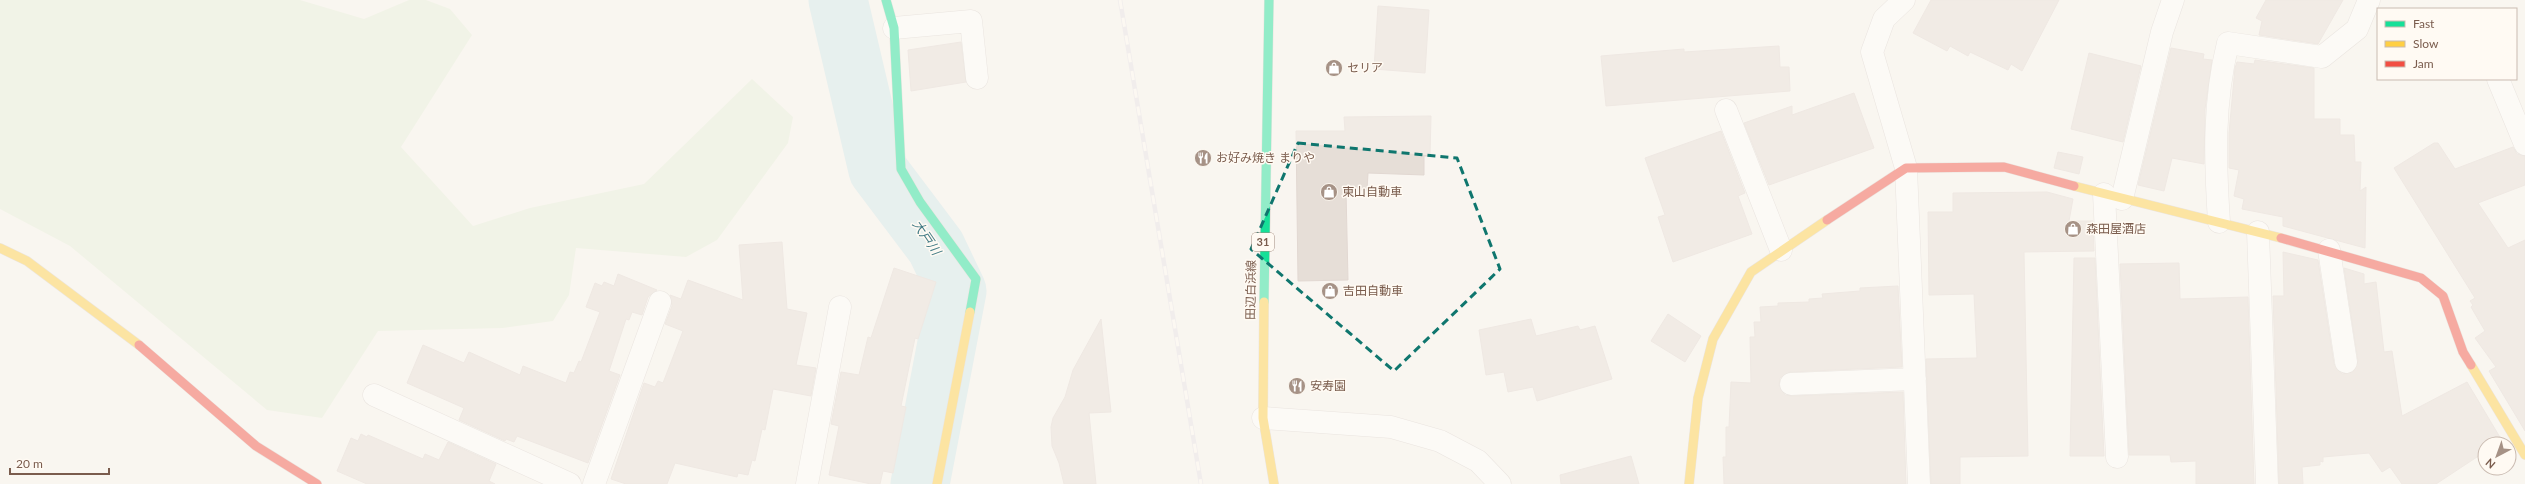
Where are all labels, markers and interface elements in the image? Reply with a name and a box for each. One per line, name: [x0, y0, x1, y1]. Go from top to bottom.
legend: [2377, 8, 2517, 80]
text: Fast: [2413, 16, 2435, 31]
text: Slow: [2413, 36, 2439, 51]
text: Jam: [2413, 56, 2434, 71]
shop icon: セリア: [1324, 58, 1344, 78]
place label: セリア: [1347, 60, 1383, 75]
restaurant icon: お好み焼き まりや: [1193, 148, 1213, 168]
place label: お好み焼き まりや: [1216, 150, 1315, 165]
shop icon: 東山自動車: [1319, 182, 1339, 202]
place label: 東山自動車: [1342, 184, 1402, 199]
water label: 大戸川: [909, 216, 946, 259]
shop icon: 森田屋酒店: [2063, 219, 2083, 239]
place label: 森田屋酒店: [2086, 221, 2146, 236]
road number: 31: [1252, 233, 1274, 251]
street label: 田辺白浜線: [1242, 260, 1259, 320]
shop icon: 吉田自動車: [1320, 281, 1340, 301]
place label: 吉田自動車: [1343, 283, 1403, 298]
restaurant icon: 安寿園: [1287, 376, 1307, 396]
place label: 安寿園: [1310, 378, 1346, 393]
north arrow: [2477, 436, 2517, 476]
scale bar: [10, 450, 109, 476]
text: 20 m: [16, 456, 43, 471]
text: N: [2483, 456, 2498, 472]

